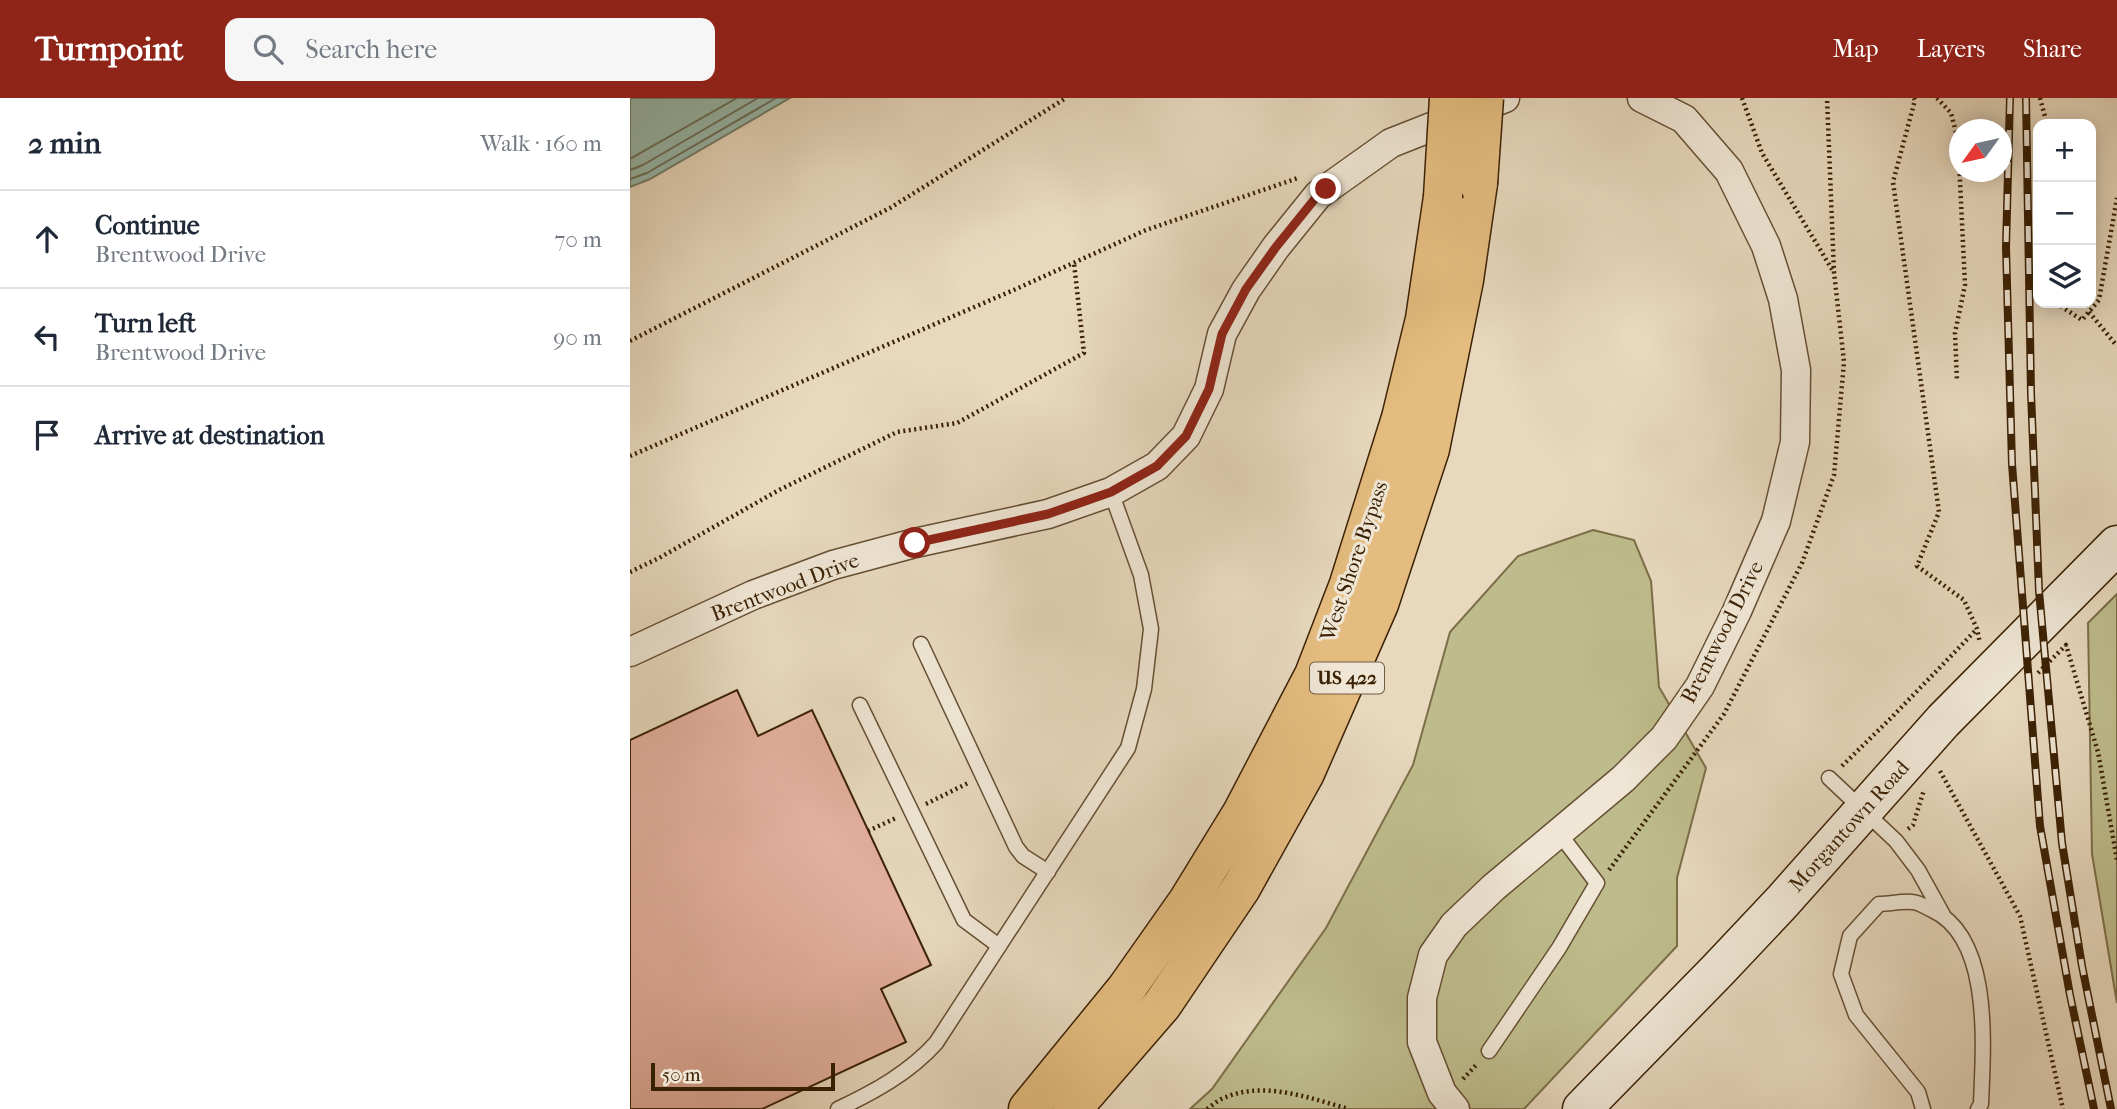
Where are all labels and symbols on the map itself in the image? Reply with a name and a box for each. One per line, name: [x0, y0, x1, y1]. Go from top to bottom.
north arrow: [1949, 119, 2012, 182]
route end: [1310, 173, 1341, 204]
street label: West Shore Bypass: [1315, 478, 1393, 645]
route start: [899, 527, 930, 558]
street label: Brentwood Drive: [708, 548, 862, 626]
street label: Brentwood Drive: [1676, 557, 1768, 707]
road number: US 422: [1310, 663, 1384, 694]
street label: Morgantown Road: [1784, 755, 1915, 896]
scale bar: [651, 1060, 835, 1092]

